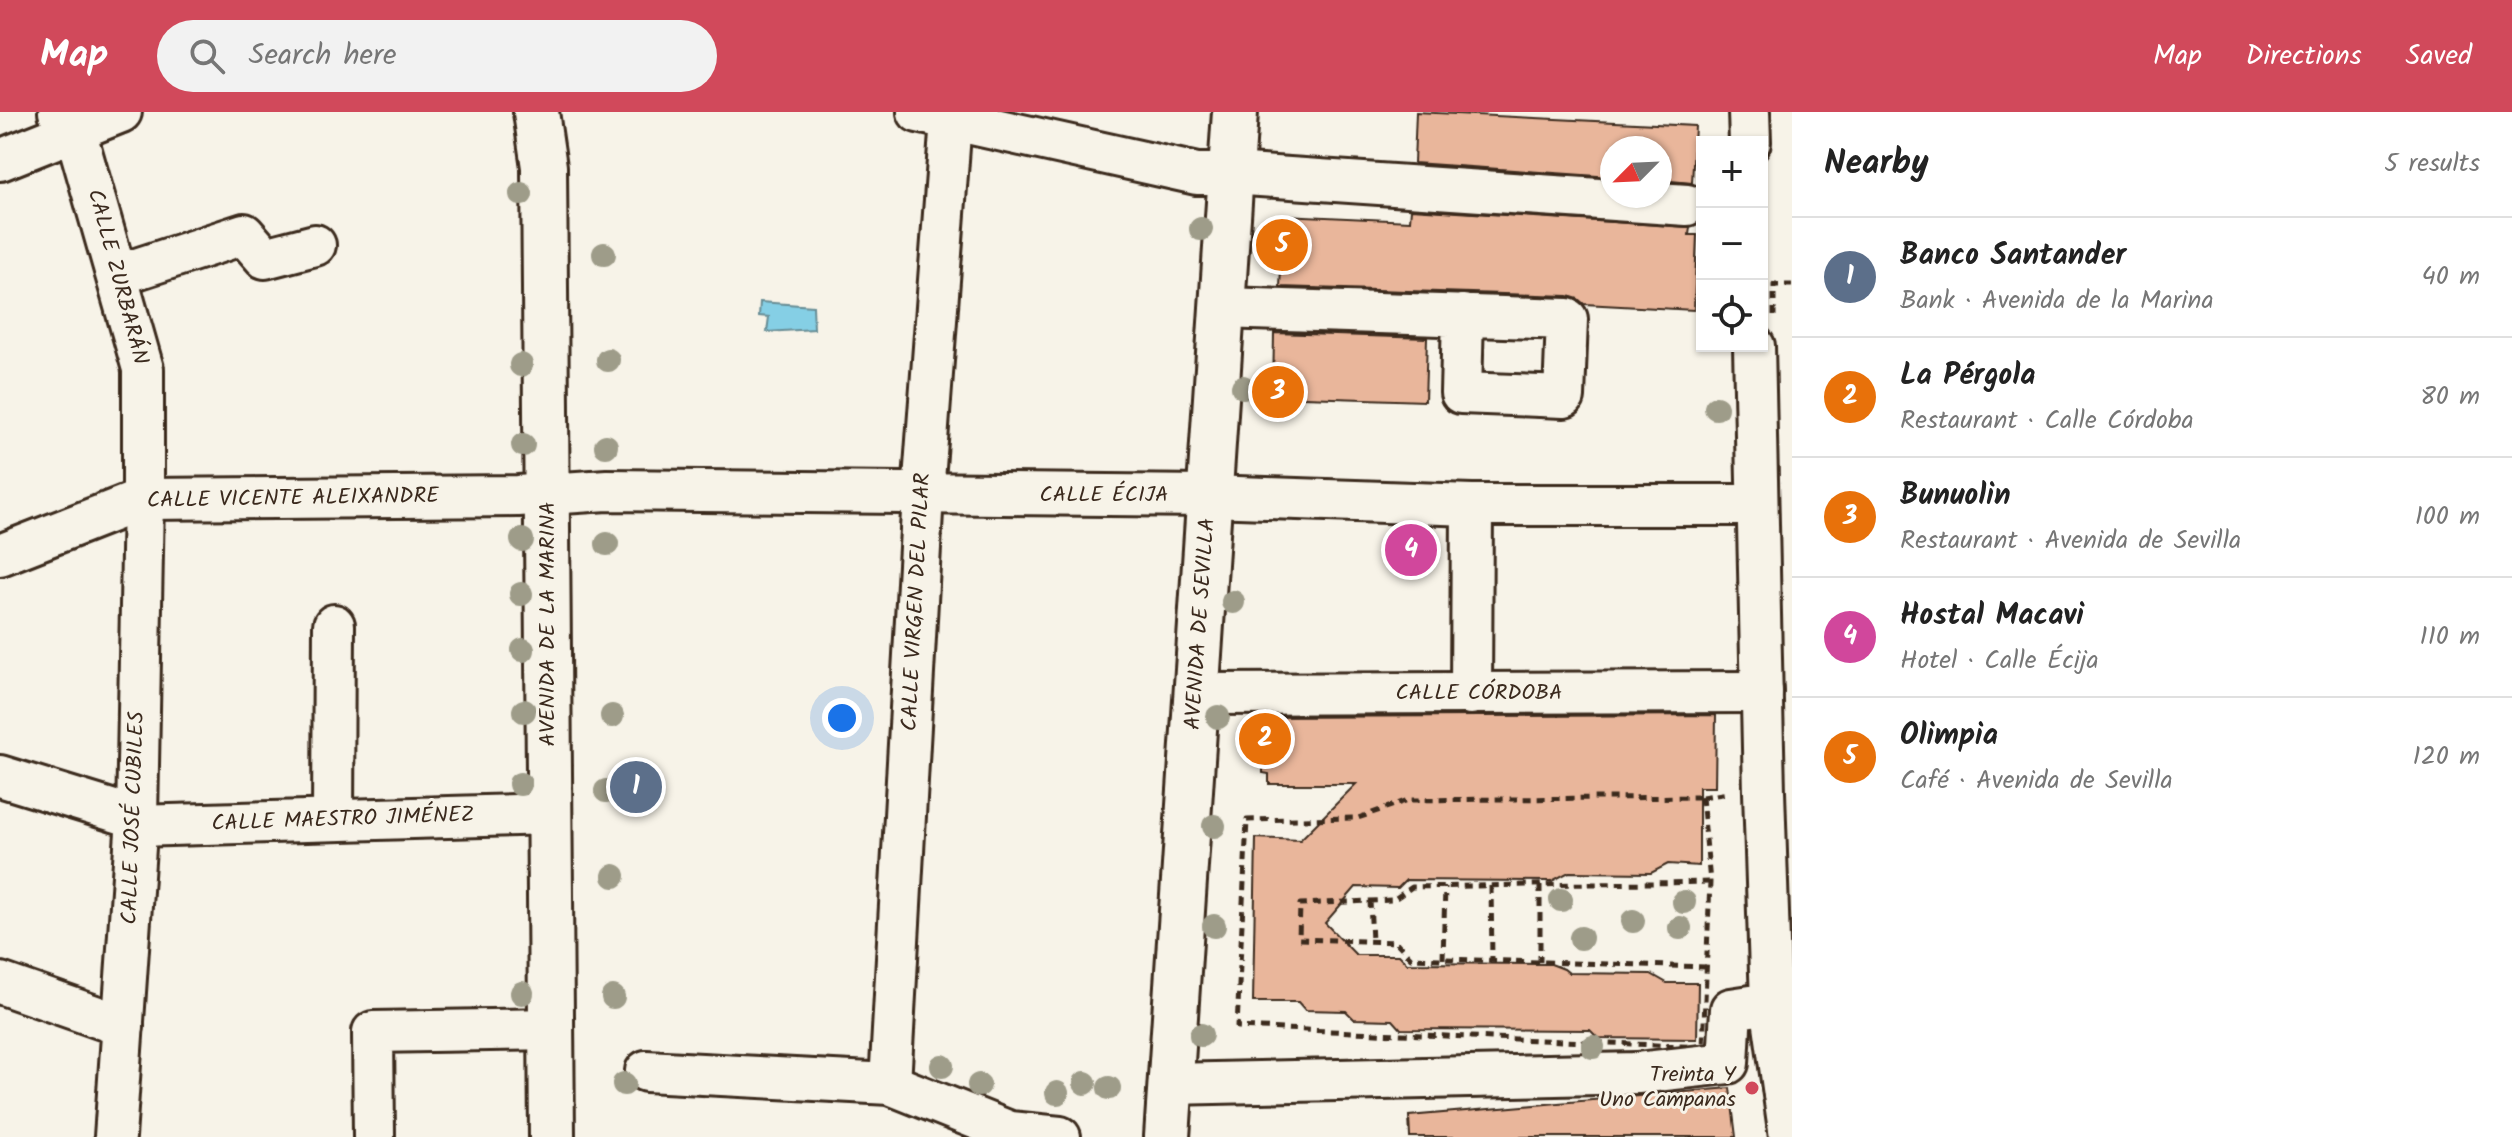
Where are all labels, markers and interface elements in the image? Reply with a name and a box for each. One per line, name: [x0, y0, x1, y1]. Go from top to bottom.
search box: [157, 20, 717, 92]
text: Map: [40, 26, 109, 86]
text: Search here: [249, 32, 396, 80]
icon: search: [185, 34, 229, 78]
text: Map: [2153, 34, 2202, 79]
text: Directions: [2246, 34, 2362, 79]
text: Saved: [2406, 34, 2472, 79]
north arrow: [1600, 136, 1672, 208]
map controls: [1696, 136, 1768, 352]
button: +: [1696, 136, 1768, 208]
text: Nearby: [1824, 137, 1929, 191]
text: 5 results: [2384, 143, 2480, 185]
street label: CALLE ZURBARÁN: [77, 185, 157, 369]
button: −: [1696, 208, 1768, 280]
pin: 5: [1256, 215, 1308, 275]
text: Banco Santander: [1900, 232, 2126, 280]
text: 1: [1846, 256, 1854, 298]
text: 40 m: [2422, 256, 2480, 298]
button: locate: [1696, 280, 1768, 352]
text: Bank · Avenida de la Marina: [1900, 280, 2214, 322]
text: La Pérgola: [1900, 352, 2036, 400]
pin: 3: [1252, 362, 1304, 422]
text: 2: [1842, 376, 1858, 418]
text: 80 m: [2420, 376, 2480, 418]
text: Restaurant · Calle Córdoba: [1900, 400, 2194, 442]
street label: CALLE VIRGEN DEL PILAR: [893, 472, 941, 732]
text: Bunuolin: [1900, 472, 2011, 520]
street label: CALLE ÉCIJA: [1040, 478, 1168, 513]
street label: CALLE VICENTE ALEIXANDRE: [147, 479, 441, 519]
text: 3: [1843, 496, 1857, 538]
text: 100 m: [2415, 496, 2480, 538]
street label: AVENIDA DE LA MARINA: [531, 502, 566, 746]
street label: AVENIDA DE SEVILLA: [1176, 517, 1226, 731]
pin: 4: [1385, 520, 1437, 580]
text: Restaurant · Avenida de Sevilla: [1900, 520, 2241, 562]
text: Hostal Macavi: [1900, 592, 2084, 640]
text: 4: [1843, 616, 1857, 658]
text: 110 m: [2420, 616, 2480, 658]
text: Hotel · Calle Écija: [1900, 640, 2099, 682]
street label: CALLE CÓRDOBA: [1396, 676, 1562, 711]
your location: [822, 698, 862, 738]
pin: 2: [1239, 709, 1291, 769]
street label: CALLE JOSÉ CUBILES: [113, 711, 155, 925]
text: Olimpia: [1900, 712, 1998, 760]
text: 5: [1843, 736, 1857, 778]
text: 120 m: [2413, 736, 2480, 778]
pin: 1: [610, 757, 662, 817]
text: Café · Avenida de Sevilla: [1900, 760, 2173, 802]
street label: CALLE MAESTRO JIMÉNEZ: [211, 798, 475, 842]
place label: Treinta Y Uno Campanas: [1599, 1058, 1737, 1118]
marker: Treinta Y Uno Campanas: [1743, 1079, 1761, 1097]

